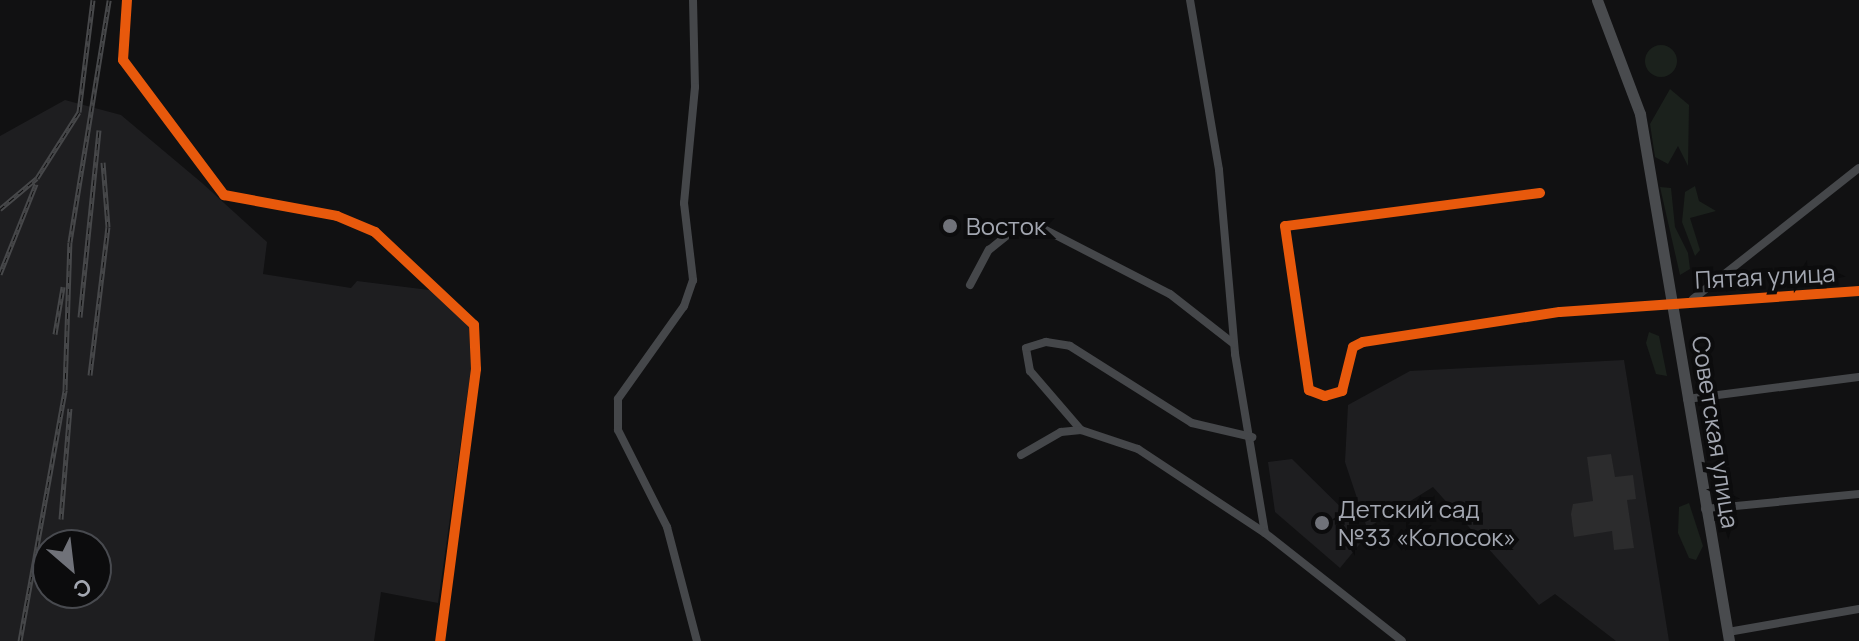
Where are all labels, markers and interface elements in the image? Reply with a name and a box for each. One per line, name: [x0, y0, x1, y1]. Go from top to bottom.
place label: Восток: [966, 212, 1046, 240]
marker: Восток: [941, 217, 959, 235]
street label: Пятая улица: [1694, 258, 1836, 294]
street label: Советская улица: [1687, 334, 1745, 530]
place label: Детский сад №33 «Колосок»: [1338, 495, 1516, 551]
marker: Детский сад №33 «Колосок»: [1313, 514, 1331, 532]
north arrow: [32, 529, 112, 609]
text: С: [68, 571, 97, 605]

